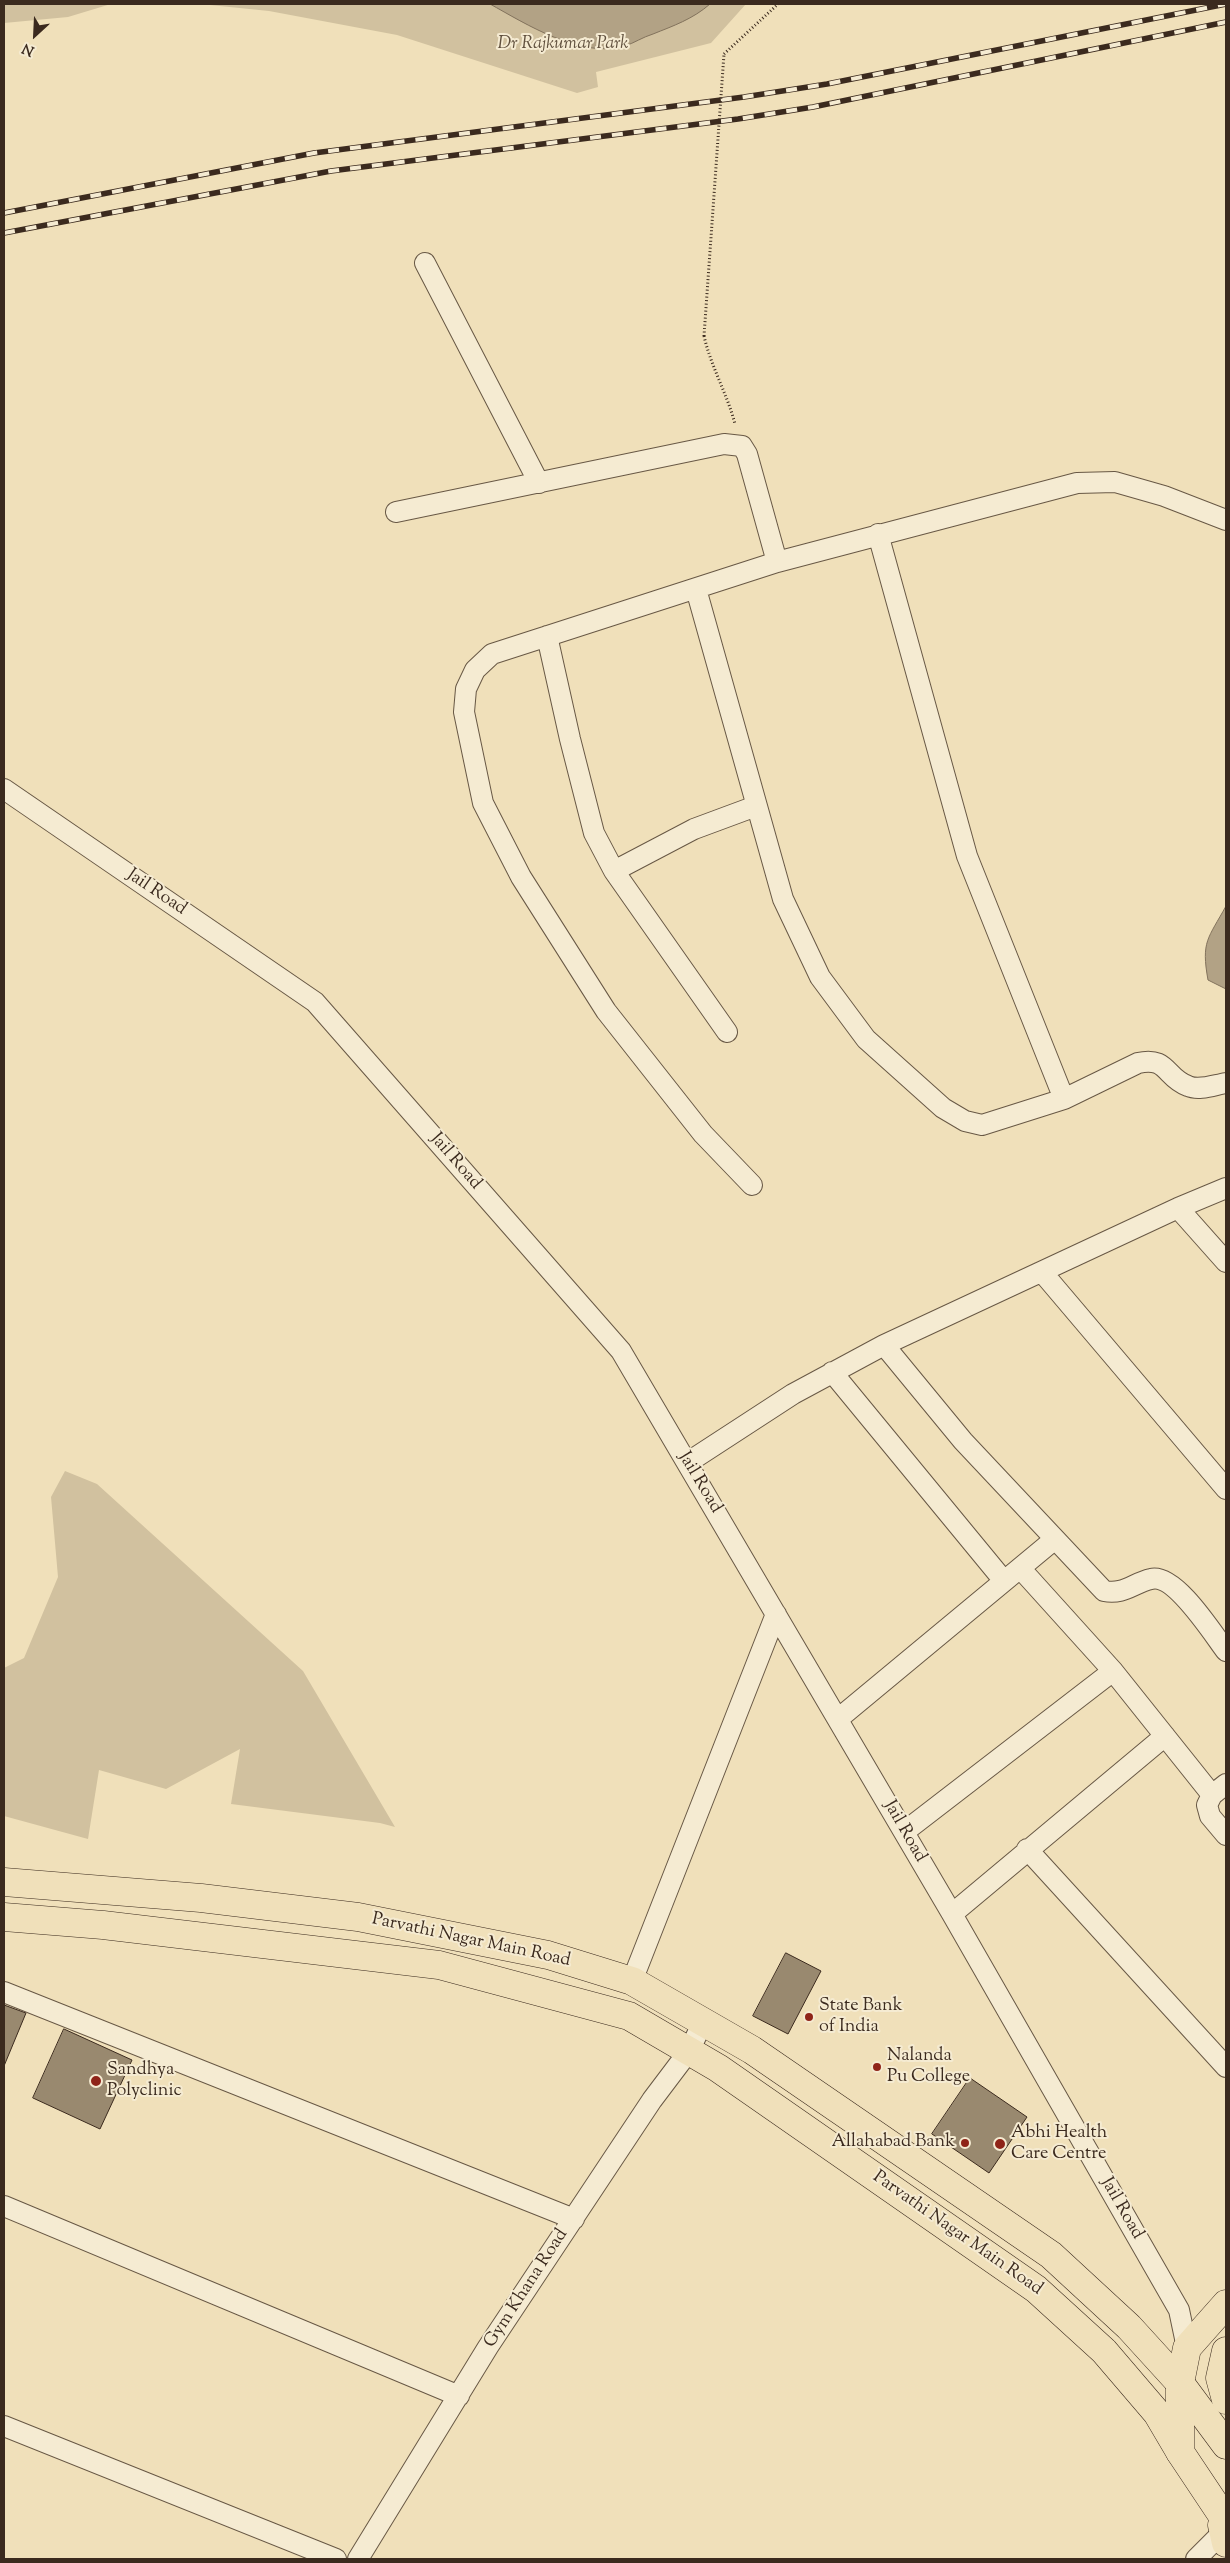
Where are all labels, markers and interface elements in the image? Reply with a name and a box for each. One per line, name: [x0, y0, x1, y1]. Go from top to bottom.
north arrow: [10, 10, 60, 60]
park label: Dr Rajkumar Park: [498, 34, 628, 56]
text: N: [19, 37, 38, 60]
street label: Jail Road: [122, 865, 190, 921]
street label: Jail Road: [425, 1129, 485, 1195]
street label: Jail Road: [672, 1448, 726, 1518]
street label: Jail Road: [878, 1797, 930, 1867]
street label: Parvathi Nagar Main Road: [370, 1909, 572, 1973]
place label: State Bank of India: [819, 1996, 902, 2038]
marker: State Bank of India: [803, 2011, 815, 2023]
place label: Nalanda Pu College: [887, 2046, 970, 2088]
place label: Sandhya Polyclinic: [107, 2060, 182, 2102]
marker: Nalanda Pu College: [871, 2061, 883, 2073]
marker: Sandhya Polyclinic: [89, 2074, 103, 2088]
place label: Abhi Health Care Centre: [1011, 2123, 1107, 2166]
place label: Allahabad Bank: [831, 2132, 955, 2154]
marker: Allahabad Bank: [959, 2137, 971, 2149]
marker: Abhi Health Care Centre: [993, 2137, 1007, 2151]
street label: Parvathi Nagar Main Road: [868, 2167, 1046, 2301]
street label: Jail Road: [1095, 2174, 1147, 2244]
street label: Gym Khana Road: [480, 2225, 574, 2353]

